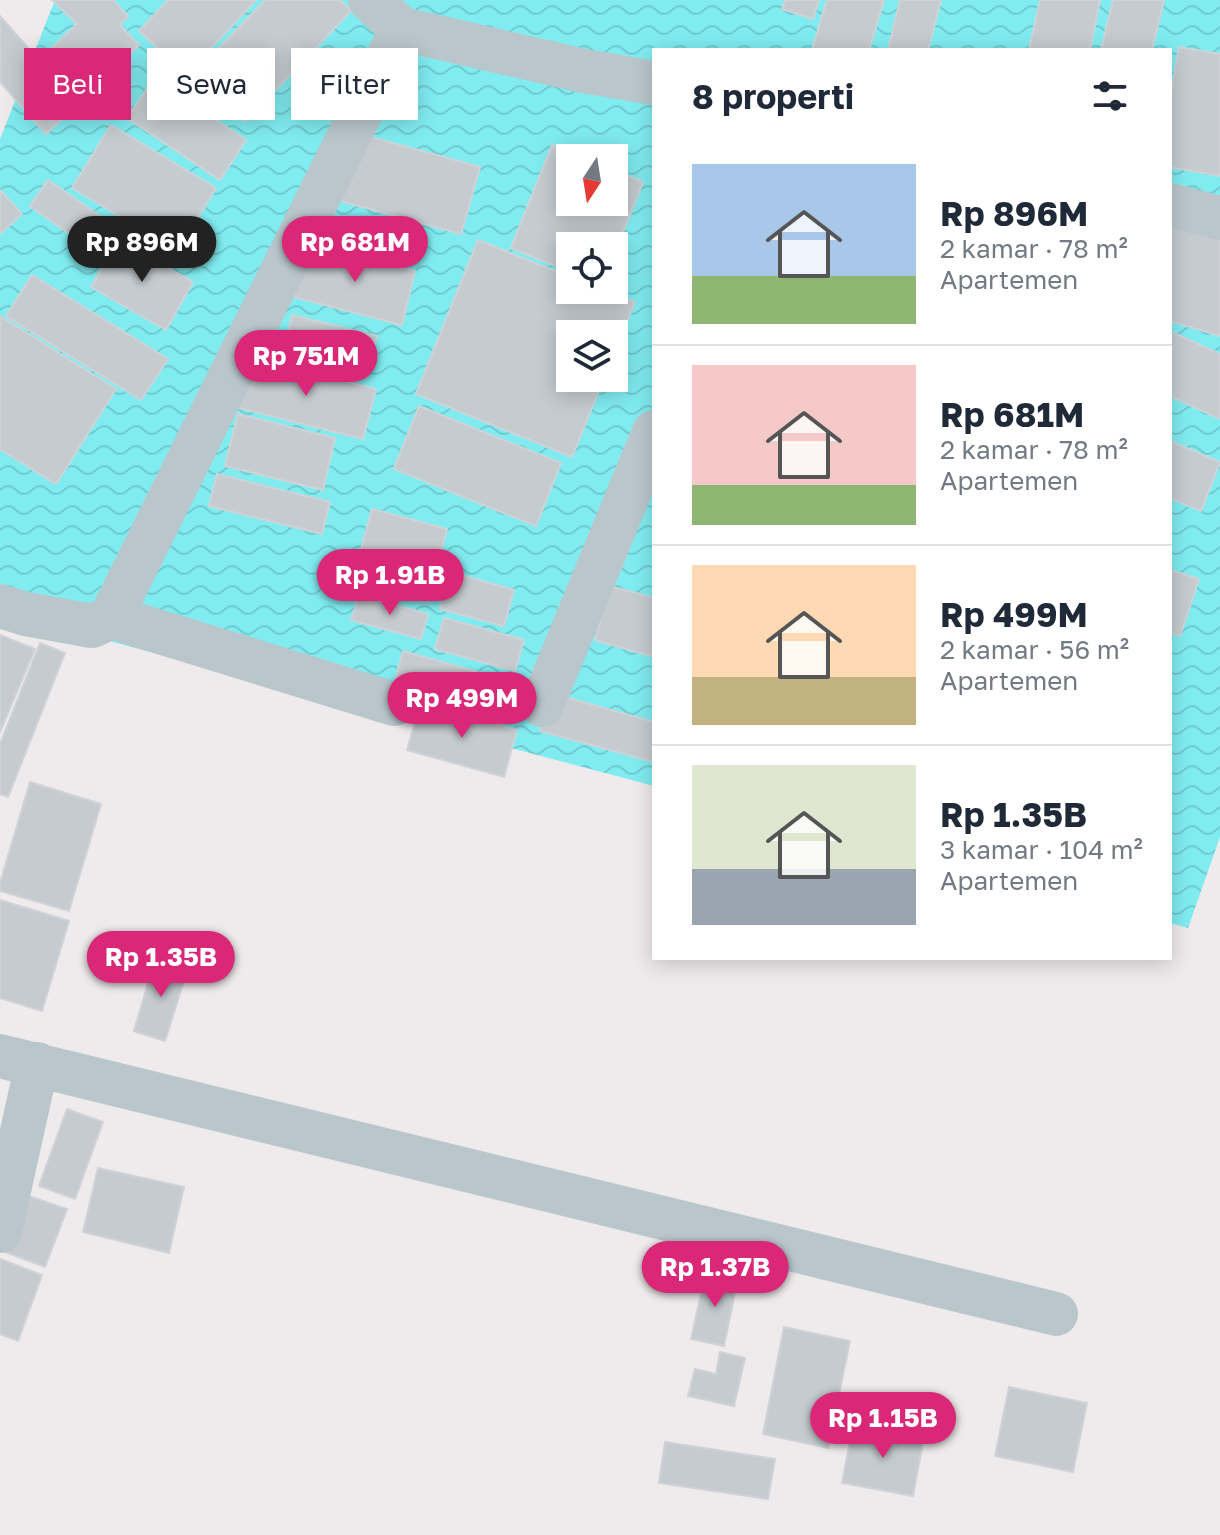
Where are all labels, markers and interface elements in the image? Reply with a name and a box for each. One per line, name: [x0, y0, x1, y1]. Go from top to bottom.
chip: Beli: [24, 48, 131, 120]
chip: Sewa: [147, 48, 275, 120]
chip: Filter: [291, 48, 418, 120]
icon: filters: [1088, 74, 1132, 118]
text: 8 properti: [692, 76, 854, 116]
north arrow: [556, 144, 628, 216]
map controls: [556, 144, 628, 392]
text: Rp 896M: [940, 193, 1088, 233]
icon: home: [756, 196, 852, 292]
pin: Rp 896M: [68, 216, 216, 284]
pin: Rp 681M: [281, 216, 429, 284]
text: Rp 896M: [85, 226, 199, 257]
text: Rp 681M: [300, 226, 410, 257]
button: locate: [556, 232, 628, 304]
text: 2 kamar · 78 m²: [940, 233, 1128, 264]
text: Apartemen: [940, 264, 1078, 295]
button: layers: [556, 320, 628, 392]
pin: Rp 751M: [232, 330, 380, 398]
text: Rp 751M: [252, 340, 360, 371]
text: Rp 681M: [940, 394, 1084, 434]
icon: home: [756, 397, 852, 493]
text: 2 kamar · 78 m²: [940, 434, 1128, 465]
text: Apartemen: [940, 465, 1078, 496]
pin: Rp 1.91B: [307, 549, 473, 617]
text: Rp 1.91B: [335, 559, 445, 590]
text: Rp 499M: [940, 594, 1088, 634]
icon: home: [756, 597, 852, 693]
text: 2 kamar · 56 m²: [940, 634, 1129, 665]
text: Apartemen: [940, 665, 1078, 696]
pin: Rp 499M: [388, 672, 536, 740]
text: Rp 499M: [406, 682, 518, 713]
text: Rp 1.35B: [940, 794, 1087, 834]
icon: home: [756, 797, 852, 893]
text: 3 kamar · 104 m²: [940, 834, 1143, 865]
text: Apartemen: [940, 865, 1078, 896]
pin: Rp 1.35B: [78, 931, 244, 999]
text: Rp 1.35B: [105, 941, 217, 972]
pin: Rp 1.37B: [632, 1241, 798, 1309]
text: Rp 1.37B: [660, 1251, 770, 1282]
pin: Rp 1.15B: [800, 1392, 966, 1460]
text: Rp 1.15B: [828, 1402, 938, 1433]

